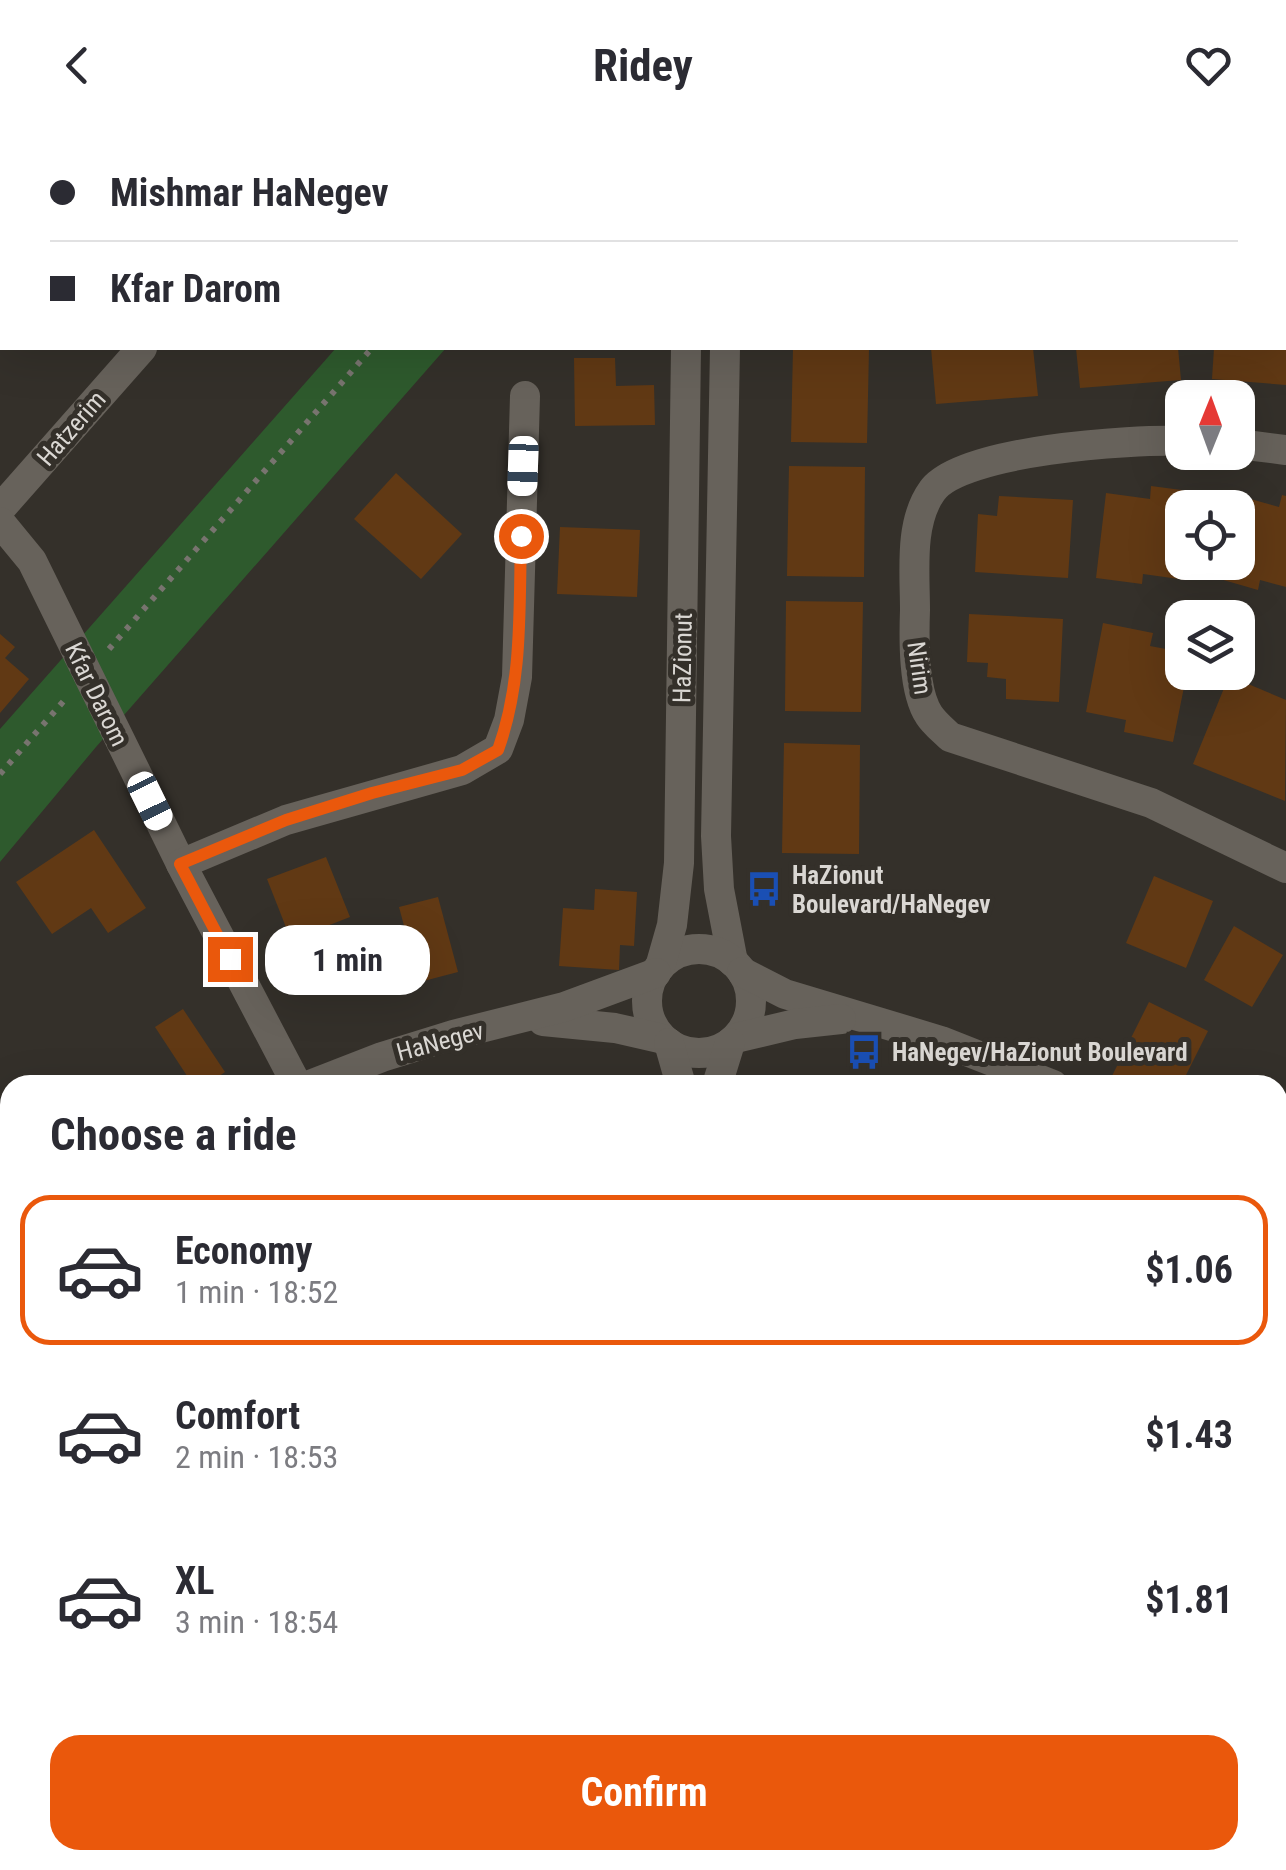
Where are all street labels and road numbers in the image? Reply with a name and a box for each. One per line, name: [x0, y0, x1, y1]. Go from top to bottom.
street label: Hatzerim: [31, 385, 112, 472]
street label: HaZionut: [667, 613, 698, 703]
street label: Kfar Darom: [59, 638, 134, 751]
street label: Nirim: [901, 640, 938, 697]
street label: HaNegev: [393, 1016, 487, 1067]

